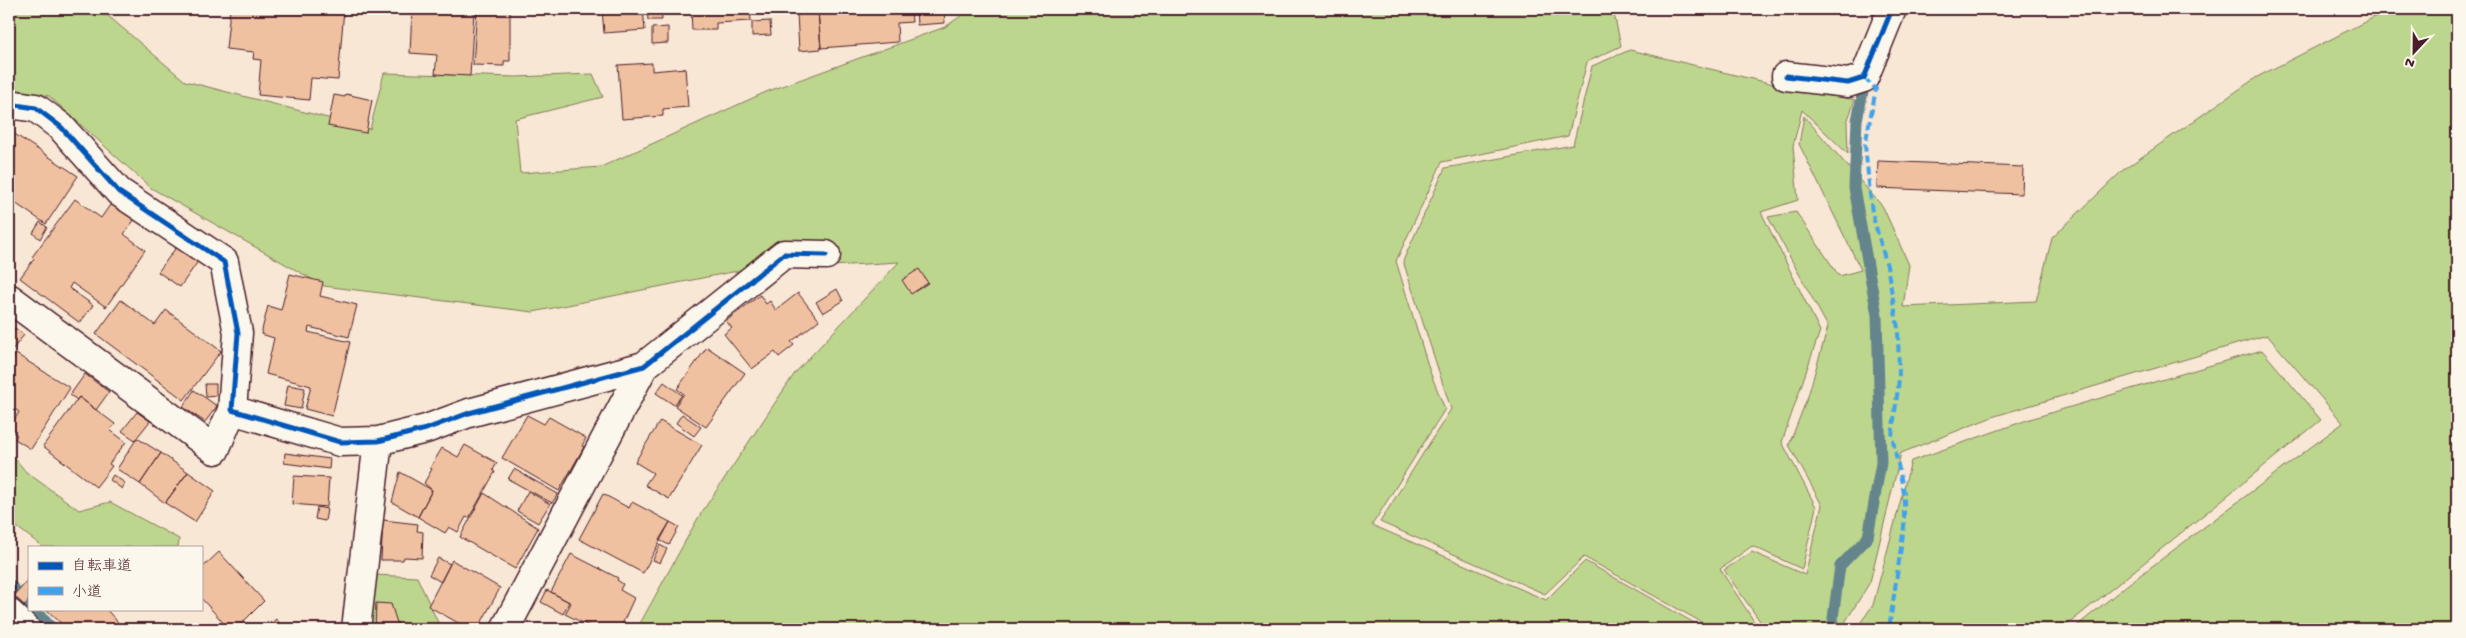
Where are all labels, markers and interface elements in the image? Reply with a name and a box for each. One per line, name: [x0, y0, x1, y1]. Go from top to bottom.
north arrow: [2388, 28, 2438, 78]
text: N: [2403, 52, 2417, 71]
legend: [28, 546, 202, 610]
text: 自転車道: [72, 557, 132, 576]
text: 小道: [72, 584, 102, 602]

